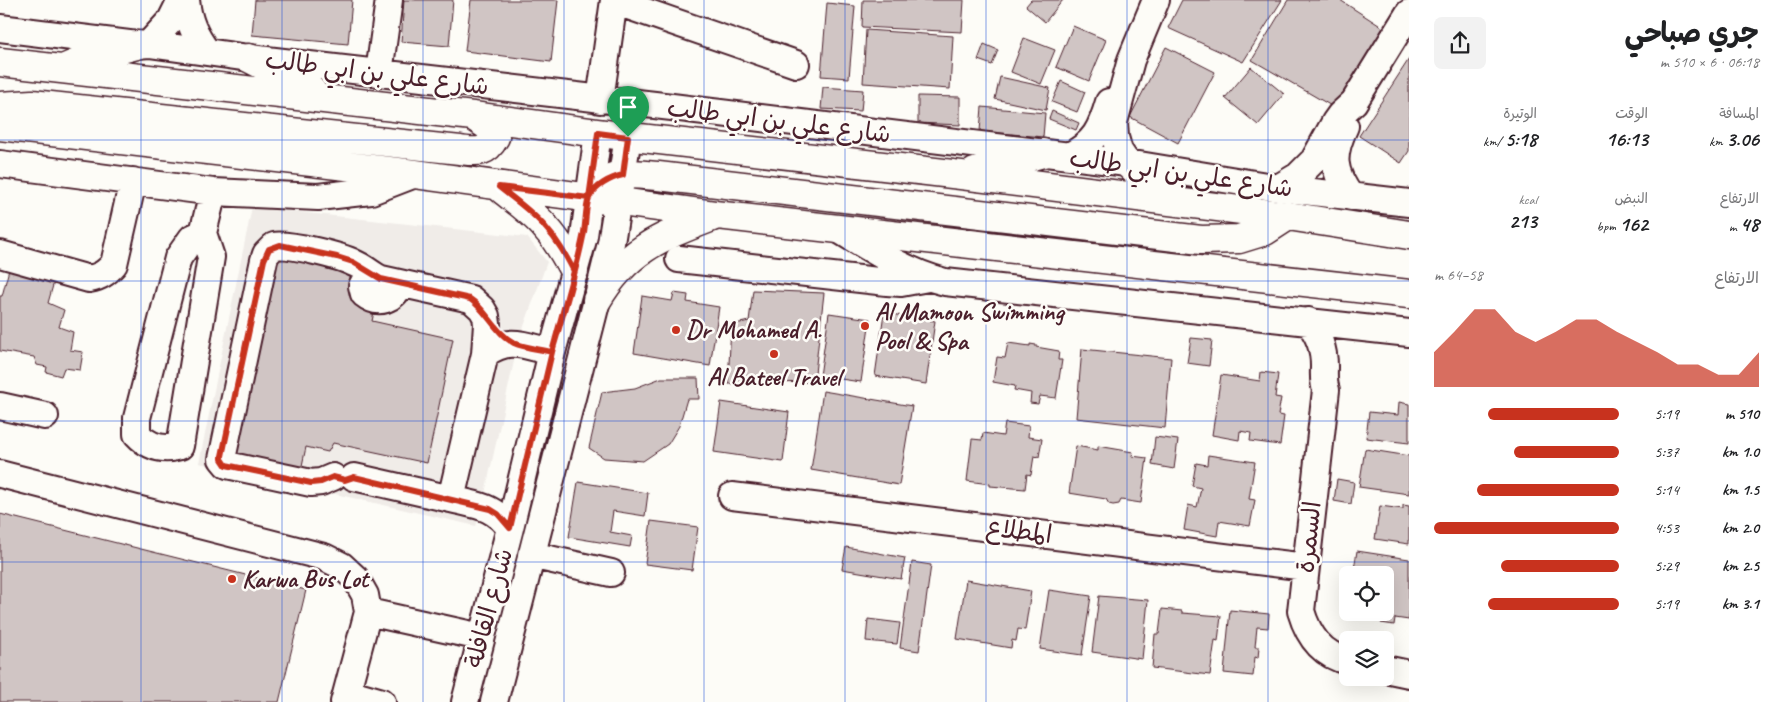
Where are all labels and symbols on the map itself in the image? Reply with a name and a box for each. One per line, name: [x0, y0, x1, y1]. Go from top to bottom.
street label: شارع علي بن ابي طالب: [263, 43, 491, 108]
pin: [607, 86, 649, 137]
street label: شارع علي بن ابي طالب: [665, 91, 893, 156]
street label: شارع علي بن ابي طالب: [1067, 141, 1295, 209]
place label: Al Mamoon Swimming Pool & Spa: [875, 296, 1066, 357]
place label: Dr Mohamed A.: [686, 314, 823, 346]
marker: Al Mamoon Swimming Pool & Spa: [859, 320, 871, 332]
marker: Dr Mohamed A.: [670, 324, 682, 336]
marker: Al Bateel Travel: [768, 348, 780, 360]
place label: Al Bateel Travel: [707, 361, 845, 393]
street label: السمرة: [1289, 499, 1329, 575]
street label: المطلاع: [984, 511, 1054, 552]
street label: شارع القافلة: [458, 545, 521, 672]
place label: Karwa Bus Lot: [242, 563, 371, 595]
marker: Karwa Bus Lot: [226, 573, 238, 585]

